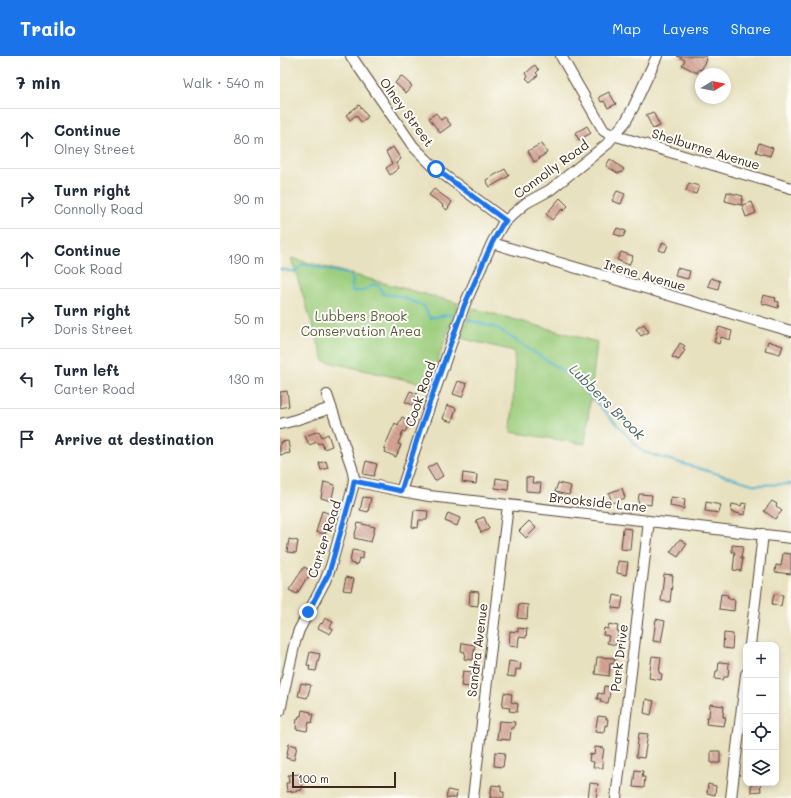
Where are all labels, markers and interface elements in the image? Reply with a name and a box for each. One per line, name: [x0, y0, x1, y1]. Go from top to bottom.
text: Trailo: [20, 16, 76, 41]
text: Map: [612, 19, 641, 38]
text: Layers: [663, 19, 709, 38]
text: Share: [731, 19, 771, 38]
north arrow: [695, 68, 731, 104]
text: 7 min: [16, 71, 61, 93]
text: Walk · 540 m: [183, 74, 264, 91]
street label: Olney Street: [377, 74, 438, 150]
text: Continue: [54, 120, 121, 140]
street label: Shelburne Avenue: [650, 124, 762, 173]
icon: ahead: [16, 128, 38, 150]
text: 80 m: [234, 130, 264, 147]
street label: Connolly Road: [510, 136, 592, 202]
text: Olney Street: [54, 140, 135, 157]
route start: [427, 160, 445, 178]
text: Turn right: [54, 180, 131, 200]
icon: right: [16, 188, 38, 210]
text: 90 m: [234, 190, 264, 207]
text: Connolly Road: [54, 200, 143, 217]
text: Continue: [54, 240, 121, 260]
icon: ahead: [16, 248, 38, 270]
text: 190 m: [228, 250, 264, 267]
street label: Irene Avenue: [602, 255, 688, 294]
text: Cook Road: [54, 260, 122, 277]
text: Turn right: [54, 300, 131, 320]
park label: Lubbers Brook Conservation Area: [301, 307, 421, 339]
icon: right: [16, 308, 38, 330]
text: 50 m: [234, 310, 264, 327]
text: Doris Street: [54, 320, 133, 337]
street label: Cook Road: [400, 359, 439, 429]
text: Turn left: [54, 360, 119, 380]
water label: Lubbers Brook: [565, 360, 650, 444]
icon: left: [16, 368, 38, 390]
text: 130 m: [228, 370, 264, 387]
text: Carter Road: [54, 380, 135, 397]
icon: arrive: [16, 428, 38, 450]
text: Arrive at destination: [54, 429, 214, 449]
street label: Brookside Lane: [549, 488, 648, 515]
street label: Carter Road: [303, 498, 344, 580]
street label: Sandra Avenue: [462, 602, 491, 698]
route end: [299, 603, 317, 621]
street label: Park Drive: [606, 623, 631, 693]
map controls: [743, 642, 779, 786]
button: +: [743, 642, 779, 678]
button: −: [743, 678, 779, 714]
button: locate: [743, 714, 779, 750]
button: layers: [743, 750, 779, 786]
scale bar: [292, 770, 396, 789]
text: 100 m: [298, 771, 329, 786]

